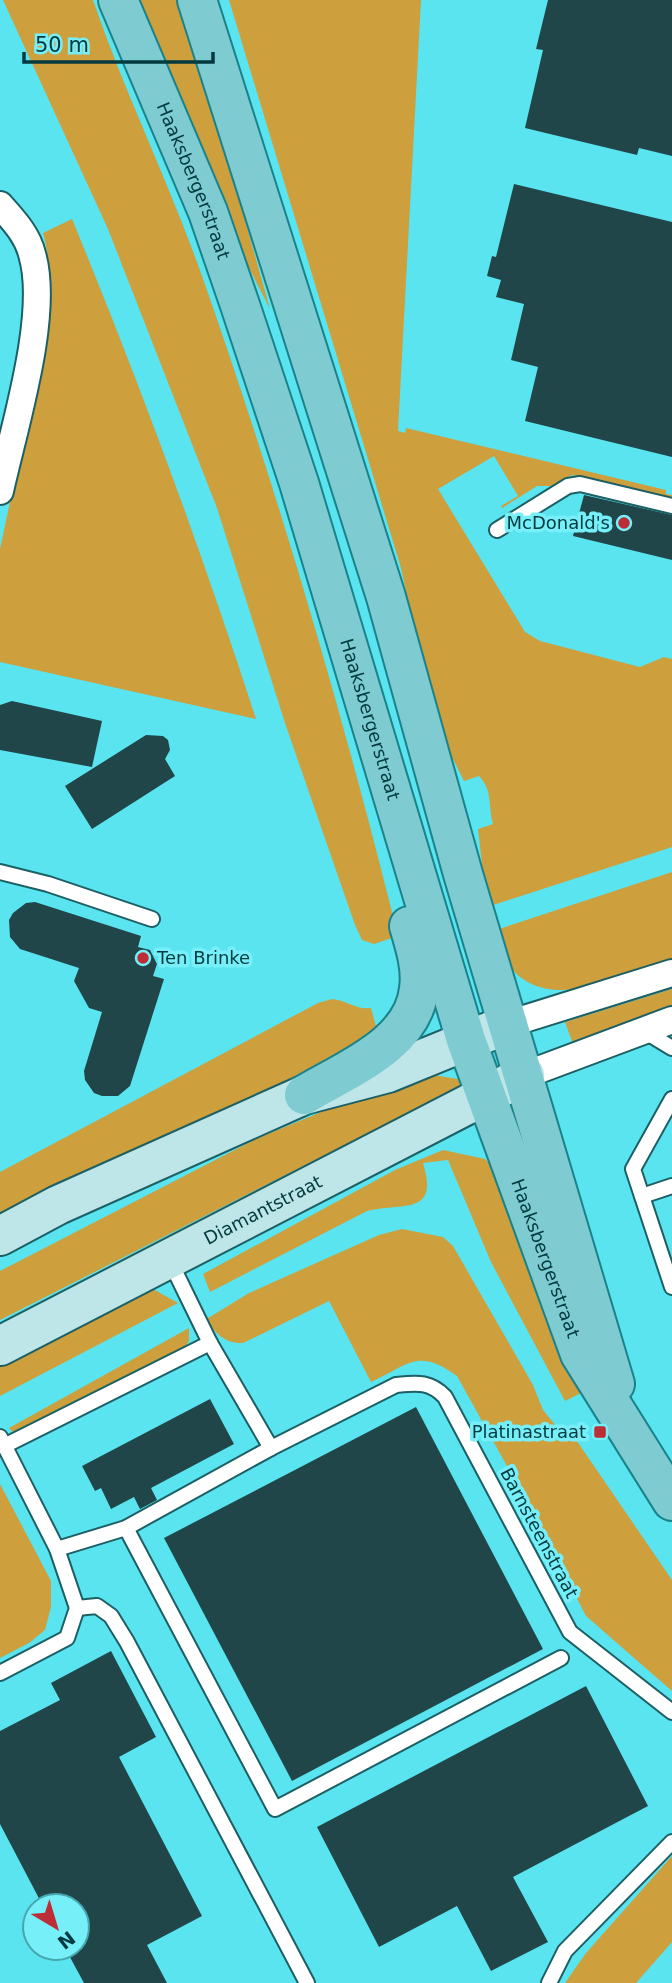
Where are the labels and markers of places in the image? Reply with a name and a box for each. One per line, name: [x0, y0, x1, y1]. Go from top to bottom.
place label: McDonald's: [507, 512, 610, 533]
marker: McDonald's: [616, 515, 632, 531]
place label: Ten Brinke: [156, 947, 250, 968]
marker: Ten Brinke: [135, 950, 151, 966]
place label: Platinastraat: [472, 1421, 586, 1442]
marker: Platinastraat: [592, 1424, 608, 1440]

